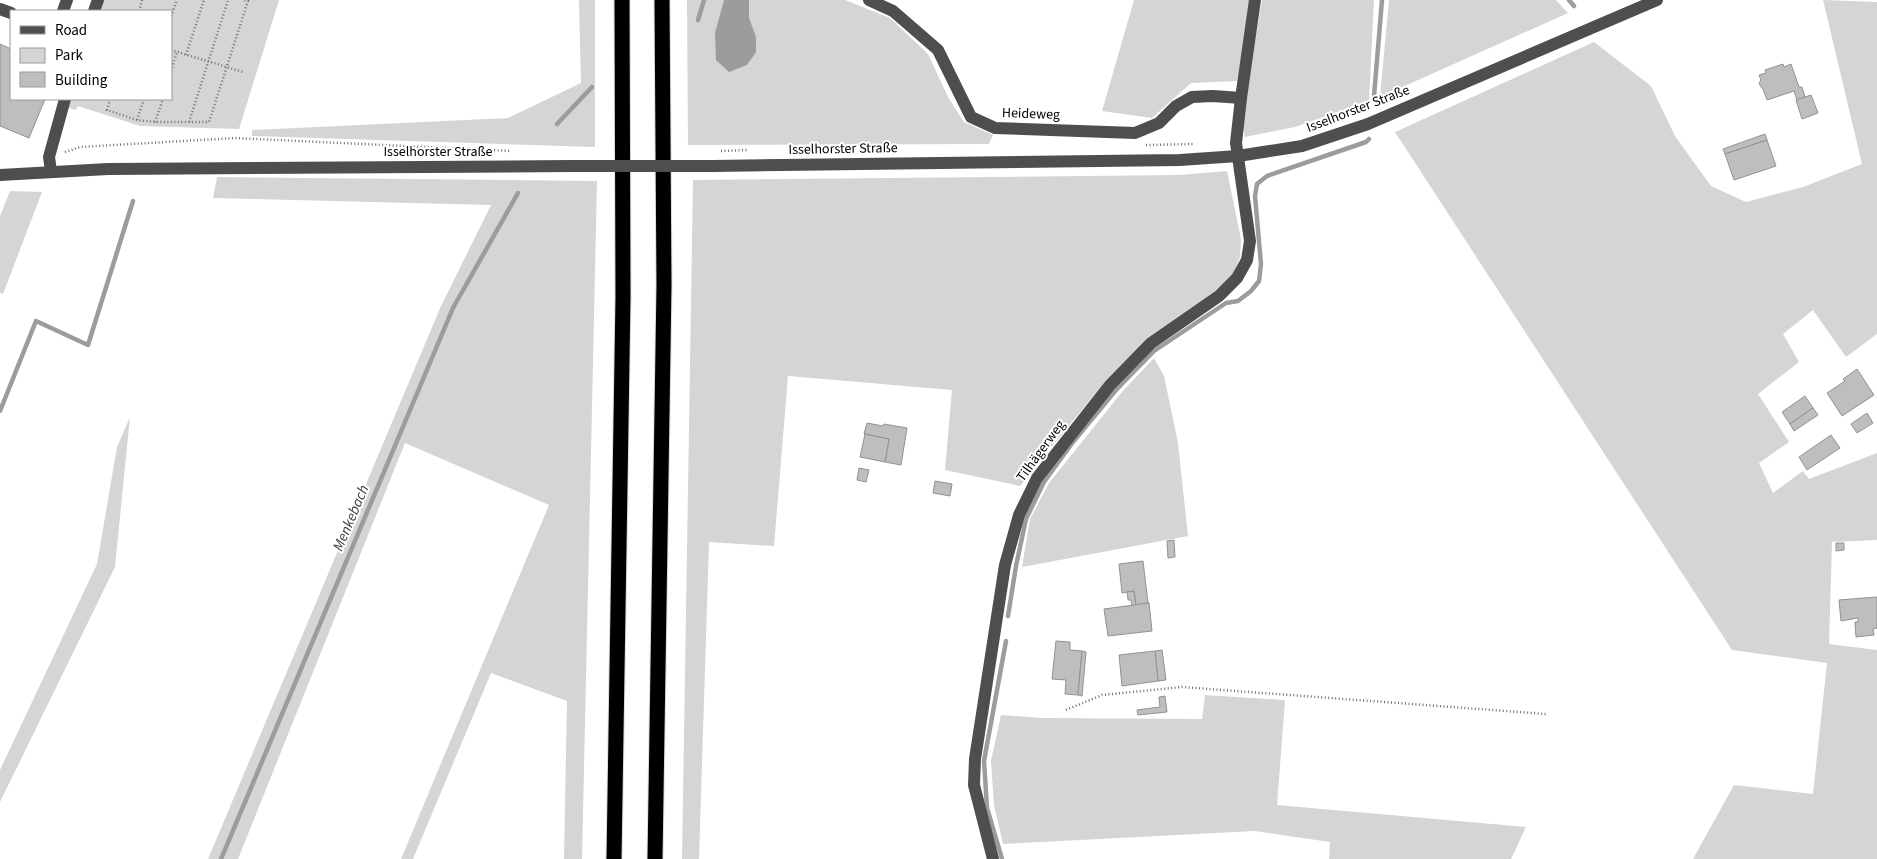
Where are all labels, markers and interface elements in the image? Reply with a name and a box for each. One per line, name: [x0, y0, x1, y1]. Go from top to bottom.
legend: [10, 10, 172, 100]
text: Road: [55, 20, 87, 41]
text: Park: [55, 45, 84, 66]
text: Building: [55, 70, 108, 91]
street label: Isselhorster Straße: [1303, 80, 1413, 138]
street label: Heideweg: [1002, 103, 1060, 125]
street label: Isselhorster Straße: [788, 138, 898, 160]
street label: Isselhorster Straße: [383, 142, 493, 162]
street label: Tilhägerweg: [1012, 416, 1070, 486]
water label: Menkebach: [328, 481, 374, 554]

